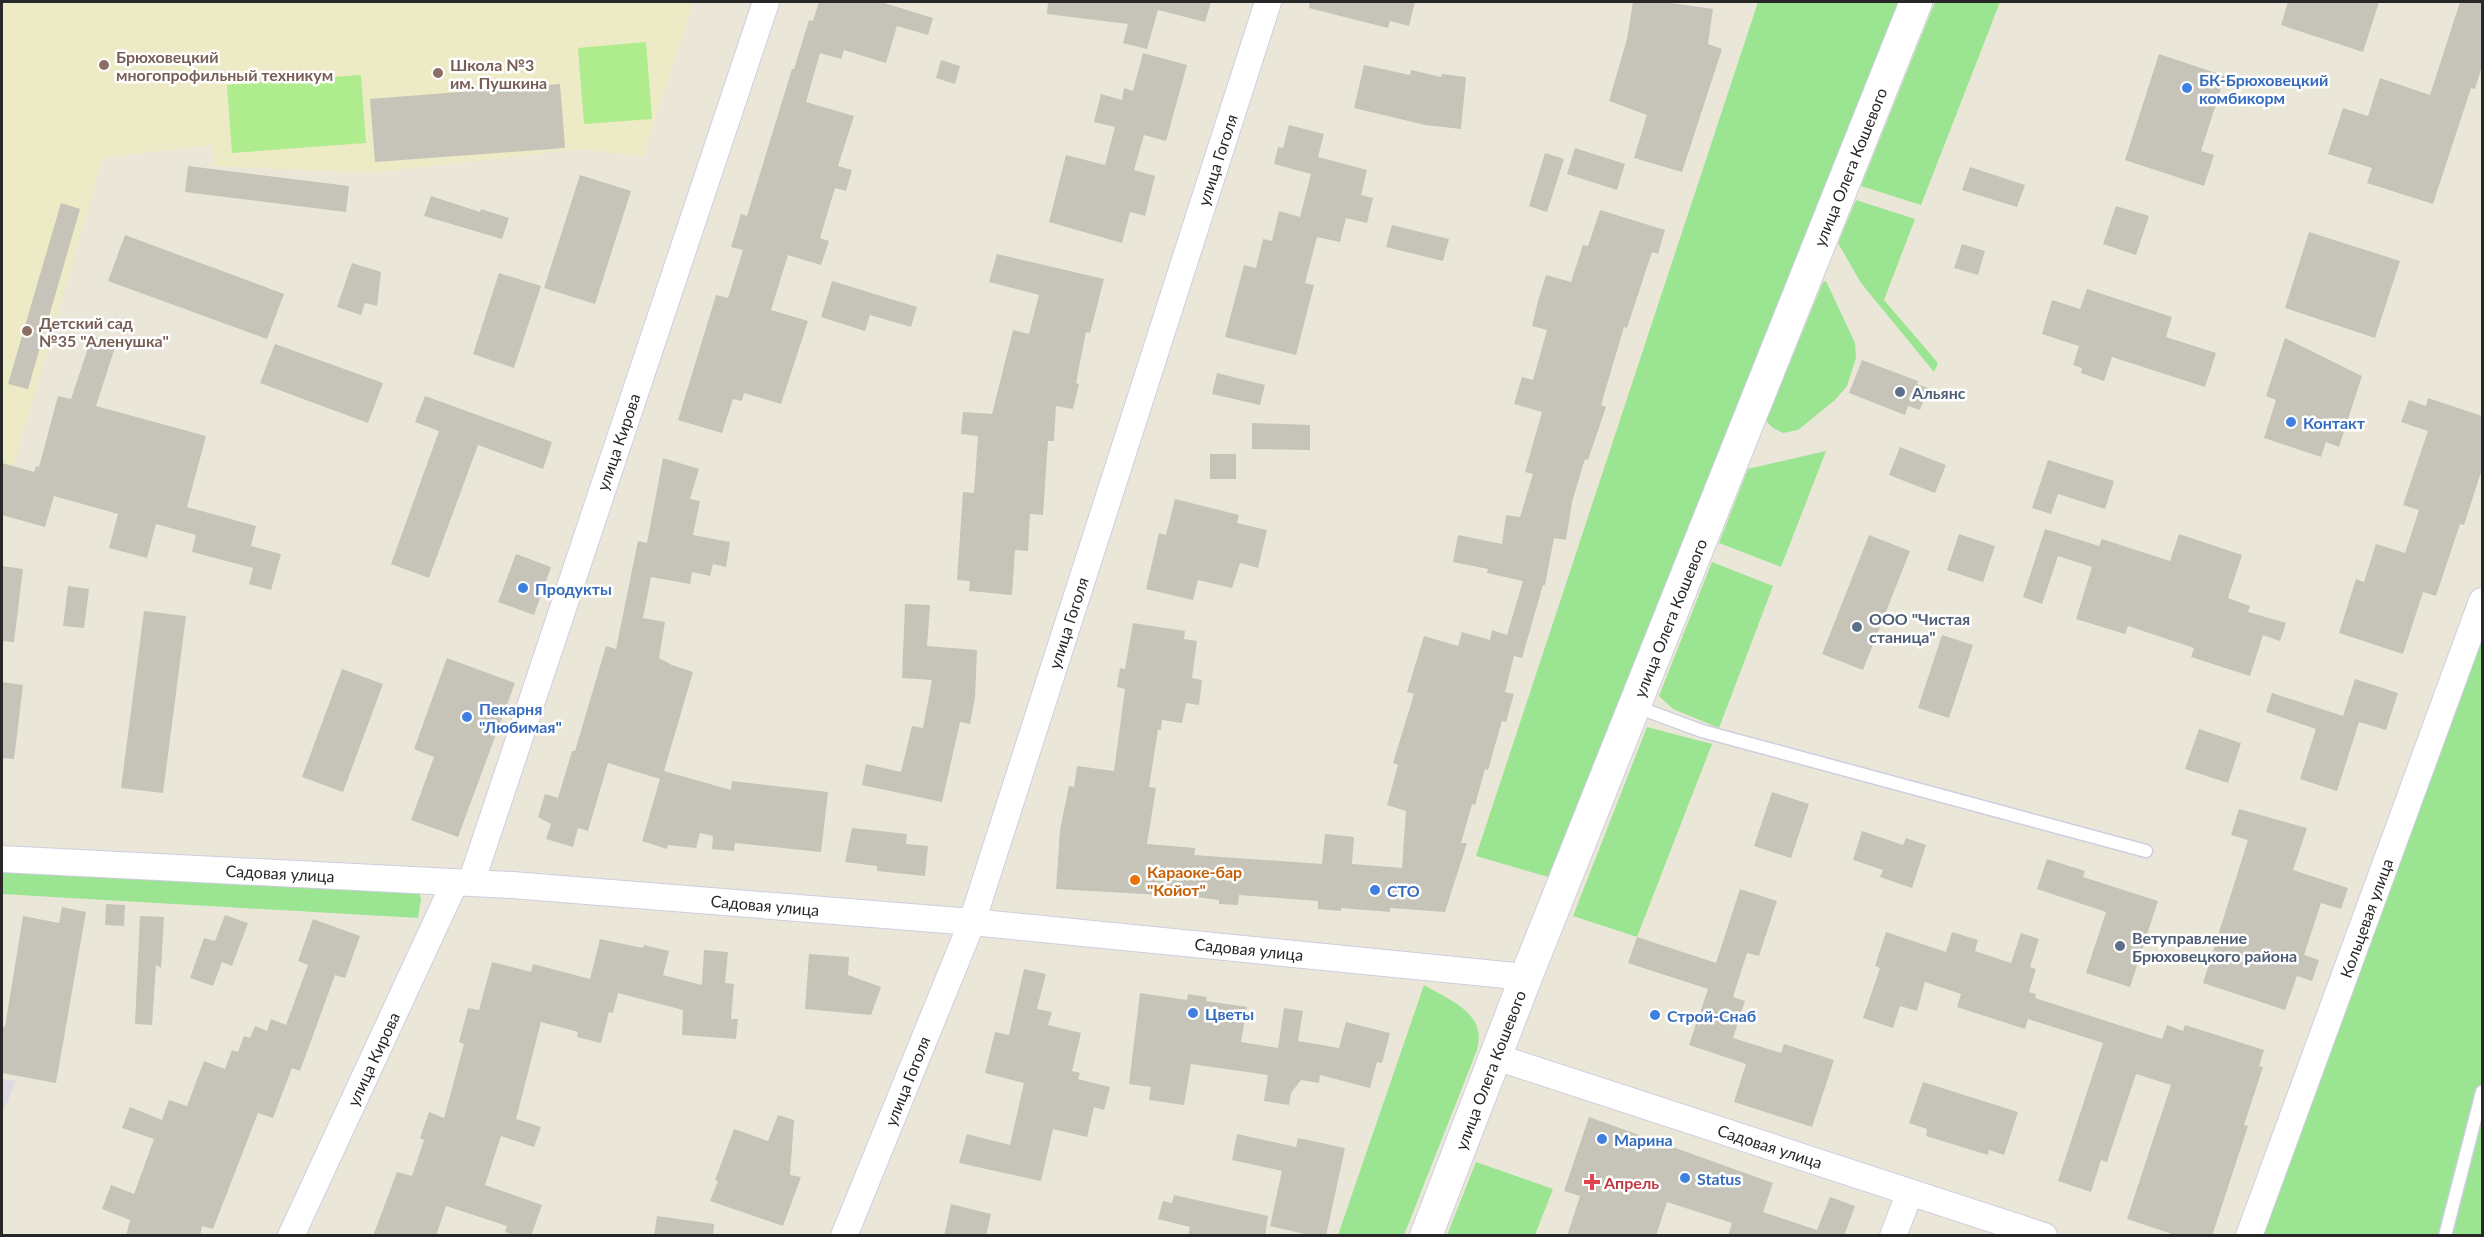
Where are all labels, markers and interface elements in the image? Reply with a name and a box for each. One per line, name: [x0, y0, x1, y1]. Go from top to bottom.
place label: Брюховецкий многопрофильный техникум: [116, 47, 333, 84]
place label: Школа №3 им. Пушкина: [450, 55, 547, 92]
marker: Брюховецкий многопрофильный техникум: [97, 58, 111, 72]
marker: Школа №3 им. Пушкина: [431, 66, 445, 80]
place label: БК-Брюховецкий комбикорм: [2199, 70, 2328, 107]
marker: БК-Брюховецкий комбикорм: [2180, 81, 2194, 95]
street label: улица Олега Кошевого: [1809, 85, 1891, 249]
street label: улица Гоголя: [1193, 112, 1241, 208]
place label: Детский сад №35 "Аленушка": [39, 313, 169, 350]
marker: Детский сад №35 "Аленушка": [20, 324, 34, 338]
place label: Альянс: [1911, 383, 1966, 402]
marker: Альянс: [1893, 385, 1907, 399]
street label: улица Кирова: [592, 391, 644, 493]
place label: Контакт: [2303, 413, 2366, 432]
marker: Контакт: [2284, 415, 2298, 429]
street label: улица Олега Кошевого: [1629, 536, 1711, 700]
street label: улица Гоголя: [1044, 575, 1092, 671]
place label: Продукты: [535, 579, 612, 598]
marker: Продукты: [516, 581, 530, 595]
place label: ООО "Чистая станица": [1869, 609, 1970, 646]
marker: ООО "Чистая станица": [1850, 620, 1864, 634]
place label: Пекарня "Любимая": [479, 699, 562, 736]
marker: Пекарня "Любимая": [460, 710, 474, 724]
street label: Кольцевая улица: [2336, 856, 2396, 980]
street label: Садовая улица: [225, 861, 335, 885]
place label: Караоке-бар "Койот": [1147, 862, 1242, 899]
marker: Караоке-бар "Койот": [1128, 873, 1142, 887]
place label: СТО: [1387, 881, 1420, 900]
marker: СТО: [1368, 883, 1382, 897]
street label: Садовая улица: [710, 891, 820, 919]
place label: Ветуправление Брюховецкого района: [2132, 928, 2297, 965]
street label: Садовая улица: [1194, 934, 1304, 964]
marker: Ветуправление Брюховецкого района: [2113, 939, 2127, 953]
street label: улица Олега Кошевого: [1451, 988, 1529, 1152]
place label: Цветы: [1205, 1004, 1254, 1023]
marker: Цветы: [1186, 1006, 1200, 1020]
place label: Строй-Снаб: [1667, 1006, 1756, 1025]
marker: Строй-Снаб: [1648, 1008, 1662, 1022]
street label: улица Кирова: [343, 1009, 403, 1109]
street label: улица Гоголя: [880, 1033, 934, 1129]
street label: Садовая улица: [1715, 1120, 1825, 1172]
place label: Марина: [1614, 1130, 1673, 1149]
marker: Марина: [1595, 1132, 1609, 1146]
place label: Status: [1697, 1169, 1741, 1188]
marker: Status: [1678, 1171, 1692, 1185]
place label: Апрель: [1603, 1173, 1659, 1192]
marker: Апрель: [1585, 1175, 1599, 1189]

